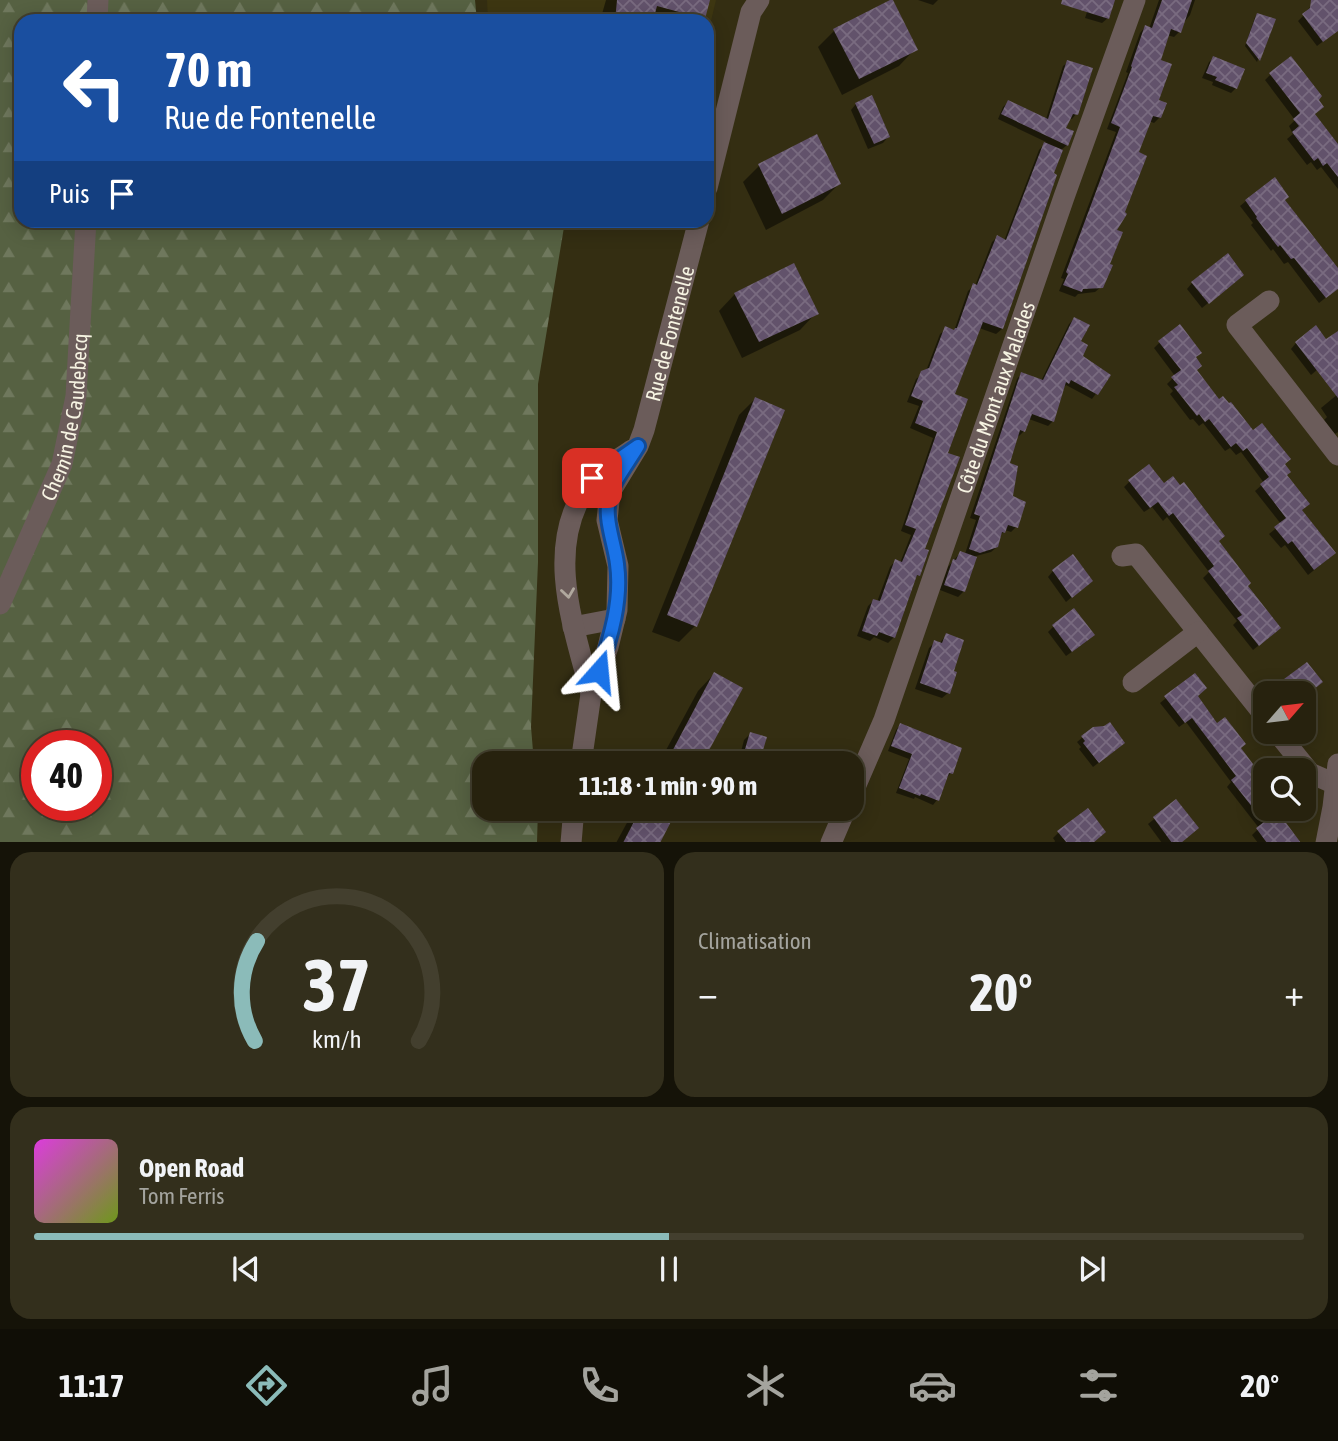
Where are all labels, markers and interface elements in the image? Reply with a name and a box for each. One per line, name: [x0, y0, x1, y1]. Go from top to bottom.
text: 70 m: [164, 41, 252, 97]
icon: left: [49, 42, 140, 133]
text: Rue de Fontenelle: [164, 99, 376, 136]
icon: arrive: [103, 175, 141, 213]
text: Puis: [49, 179, 89, 209]
street label: Rue de Fontenelle: [640, 263, 699, 404]
street label: Côte du Mont aux Malades: [951, 298, 1039, 496]
street label: Chemin de Caudebecq: [35, 333, 92, 504]
pin: [562, 448, 622, 508]
icon: arrive: [573, 459, 611, 497]
one-way arrow: [560, 587, 575, 599]
position arrow: [562, 634, 636, 708]
north arrow: [1253, 681, 1316, 744]
map controls: [1253, 681, 1316, 821]
speed limit sign: 40: [21, 730, 112, 821]
button: search: [1253, 758, 1316, 821]
text: 11:18 · 1 min · 90 m: [579, 771, 757, 801]
text: Climatisation: [698, 928, 812, 954]
text: 37: [303, 943, 371, 1026]
text: 20°: [969, 962, 1033, 1022]
text: −: [698, 971, 718, 1014]
text: +: [1284, 971, 1304, 1014]
text: km/h: [312, 1024, 362, 1052]
text: Open Road: [139, 1153, 244, 1183]
text: Tom Ferris: [139, 1183, 224, 1209]
icon: previous: [227, 1250, 265, 1288]
icon: pause: [650, 1250, 688, 1288]
icon: next: [1073, 1250, 1111, 1288]
icon: directions: [242, 1361, 291, 1410]
icon: music: [408, 1361, 457, 1410]
icon: phone: [575, 1361, 624, 1410]
icon: climate: [741, 1361, 790, 1410]
icon: car: [908, 1361, 957, 1410]
icon: filters: [1074, 1361, 1123, 1410]
text: 11:17: [59, 1367, 125, 1404]
text: 20°: [1240, 1367, 1279, 1404]

